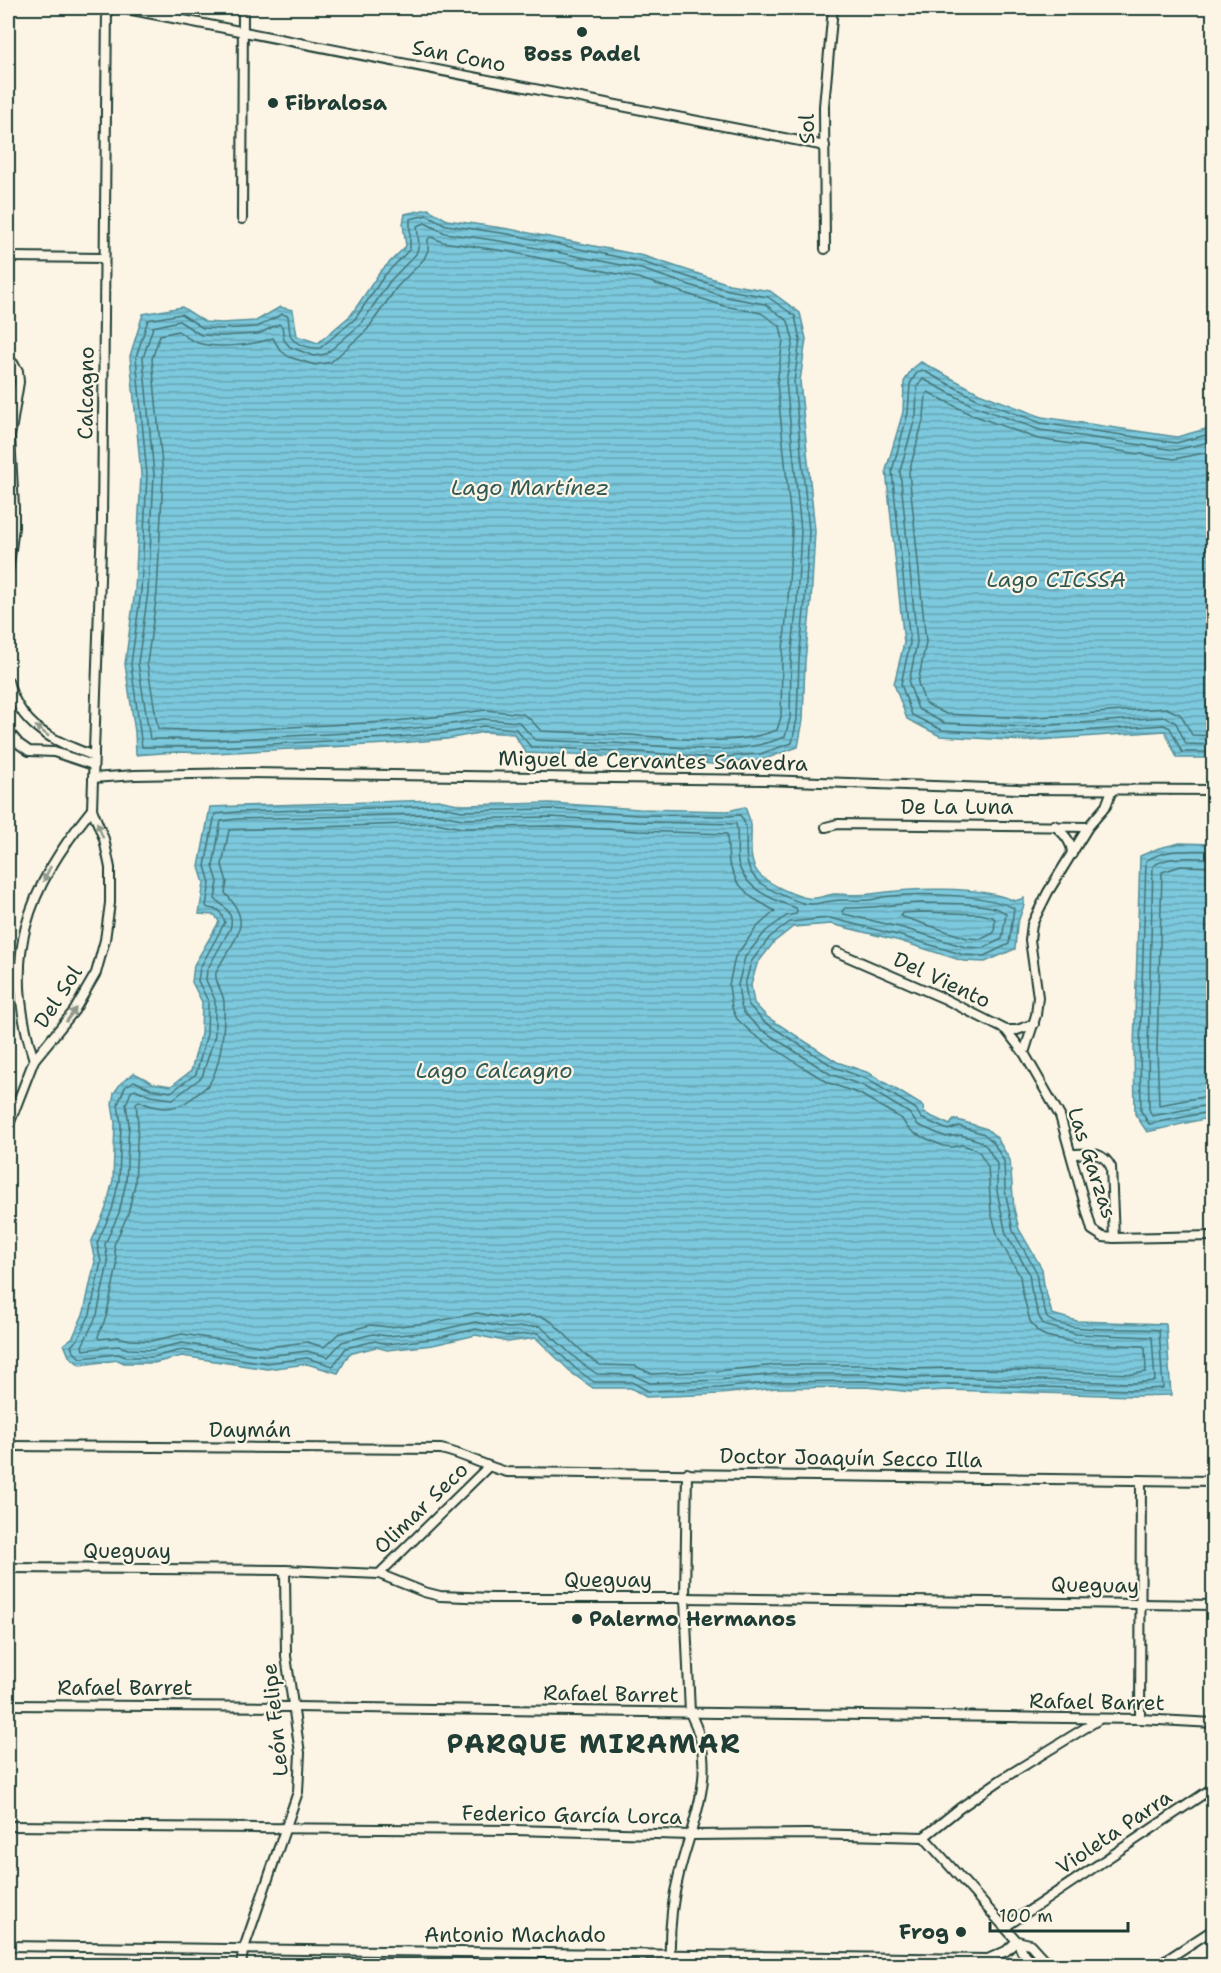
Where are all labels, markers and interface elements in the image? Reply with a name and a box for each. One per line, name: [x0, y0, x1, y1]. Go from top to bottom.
marker: Boss Padel: [575, 25, 589, 39]
street label: San Cono: [410, 33, 508, 79]
place label: Boss Padel: [524, 40, 640, 68]
place label: Fibralosa: [285, 89, 388, 117]
marker: Fibralosa: [266, 96, 280, 110]
street label: Sol: [793, 113, 821, 144]
street label: Calcagno: [71, 346, 101, 440]
water label: Lago Martínez: [451, 473, 609, 502]
water label: Lago CICSSA: [986, 565, 1126, 594]
one-way arrow: [34, 725, 49, 737]
street label: Miguel de Cervantes Saavedra: [498, 744, 808, 778]
street label: De La Luna: [901, 793, 1013, 821]
one-way arrow: [95, 820, 105, 838]
one-way arrow: [42, 865, 52, 882]
street label: Del Viento: [889, 945, 995, 1015]
street label: Del Sol: [27, 960, 89, 1034]
one-way arrow: [65, 1007, 77, 1023]
water label: Lago Calcagno: [416, 1056, 572, 1085]
street label: Las Garzas: [1061, 1104, 1123, 1222]
street label: Daymán: [209, 1416, 291, 1444]
street label: Doctor Joaquín Secco Illa: [719, 1442, 983, 1474]
street label: Olimar Seco: [368, 1456, 474, 1560]
street label: Queguay: [83, 1537, 171, 1565]
street label: Queguay: [564, 1566, 652, 1594]
street label: Queguay: [1051, 1570, 1139, 1600]
place label: Palermo Hermanos: [589, 1605, 796, 1633]
marker: Palermo Hermanos: [570, 1612, 584, 1626]
street label: León Felipe: [255, 1662, 295, 1778]
street label: Rafael Barret: [57, 1674, 193, 1702]
street label: Rafael Barret: [543, 1679, 679, 1709]
street label: Rafael Barret: [1029, 1687, 1165, 1717]
district label: PARQUE MIRAMAR: [446, 1725, 742, 1762]
street label: Violeta Parra: [1051, 1783, 1177, 1881]
street label: Federico García Lorca: [461, 1799, 683, 1831]
scale bar: [990, 1895, 1128, 1933]
text: 100 m: [999, 1904, 1053, 1928]
place label: Frog: [899, 1918, 949, 1946]
street label: Antonio Machado: [424, 1921, 606, 1949]
marker: Frog: [954, 1925, 968, 1939]

